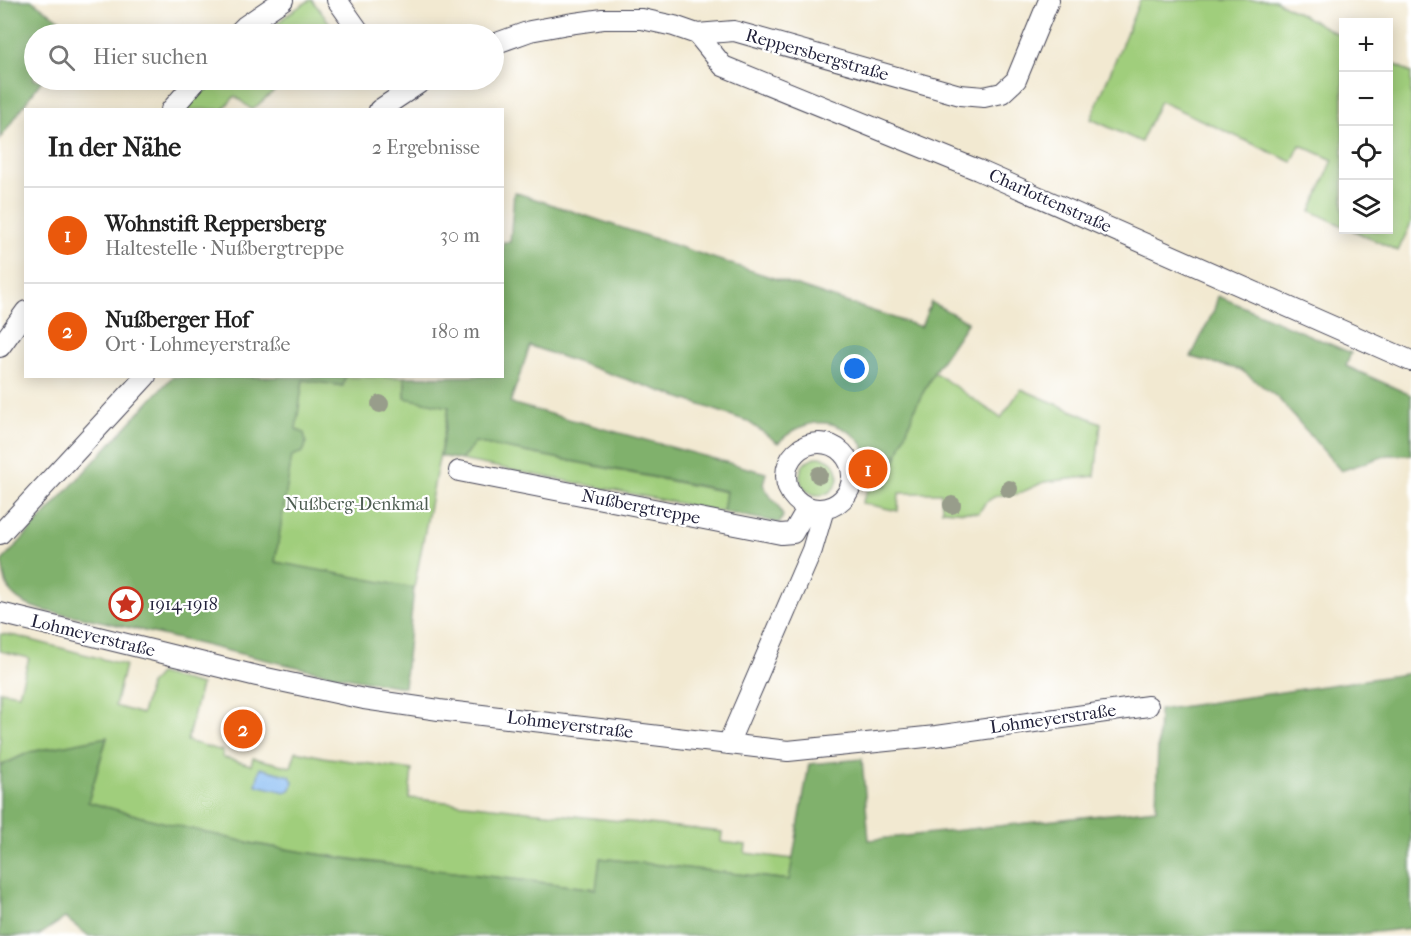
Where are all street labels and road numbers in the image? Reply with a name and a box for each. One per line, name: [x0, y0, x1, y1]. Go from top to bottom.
street label: Reppersbergstraße: [743, 25, 891, 85]
street label: Charlottenstraße: [985, 165, 1115, 237]
street label: Nußbergtreppe: [580, 485, 702, 529]
street label: Lohmeyerstraße: [29, 610, 157, 662]
street label: Lohmeyerstraße: [989, 700, 1117, 738]
street label: Lohmeyerstraße: [506, 707, 634, 743]

